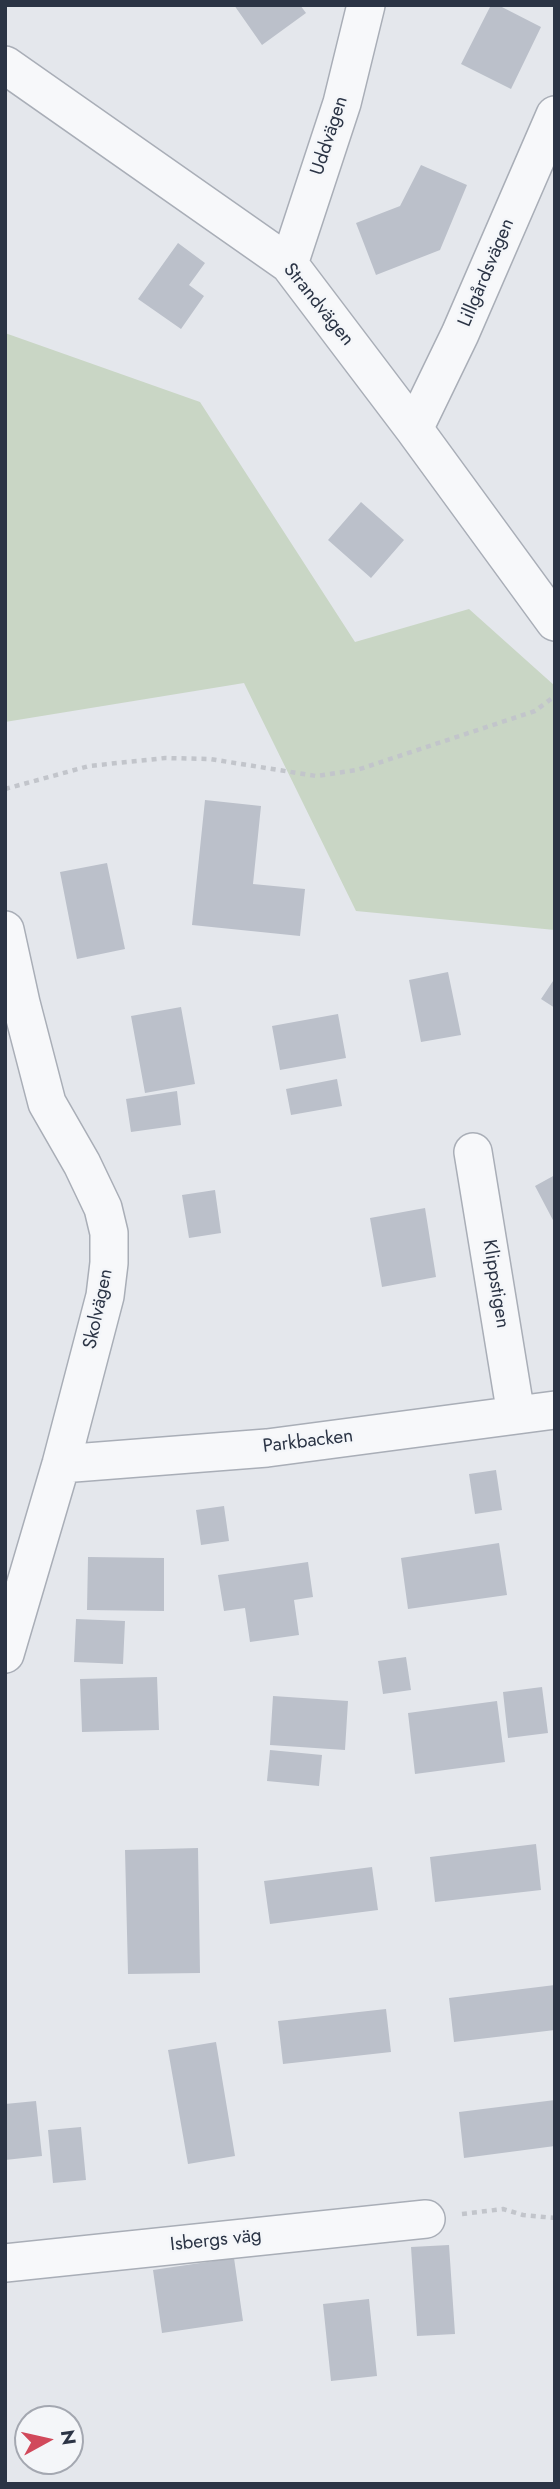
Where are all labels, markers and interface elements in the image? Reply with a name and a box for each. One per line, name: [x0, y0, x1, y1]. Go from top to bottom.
street label: Uddvägen: [307, 94, 353, 178]
street label: Lillgårdsvägen: [454, 215, 520, 331]
street label: Strandvägen: [278, 259, 358, 351]
street label: Klippstigen: [477, 1238, 513, 1330]
street label: Skolvägen: [79, 1267, 119, 1351]
street label: Parkbacken: [262, 1425, 354, 1459]
street label: Isbergs väg: [169, 2225, 263, 2257]
north arrow: [14, 2405, 84, 2475]
text: N: [54, 2428, 83, 2447]

